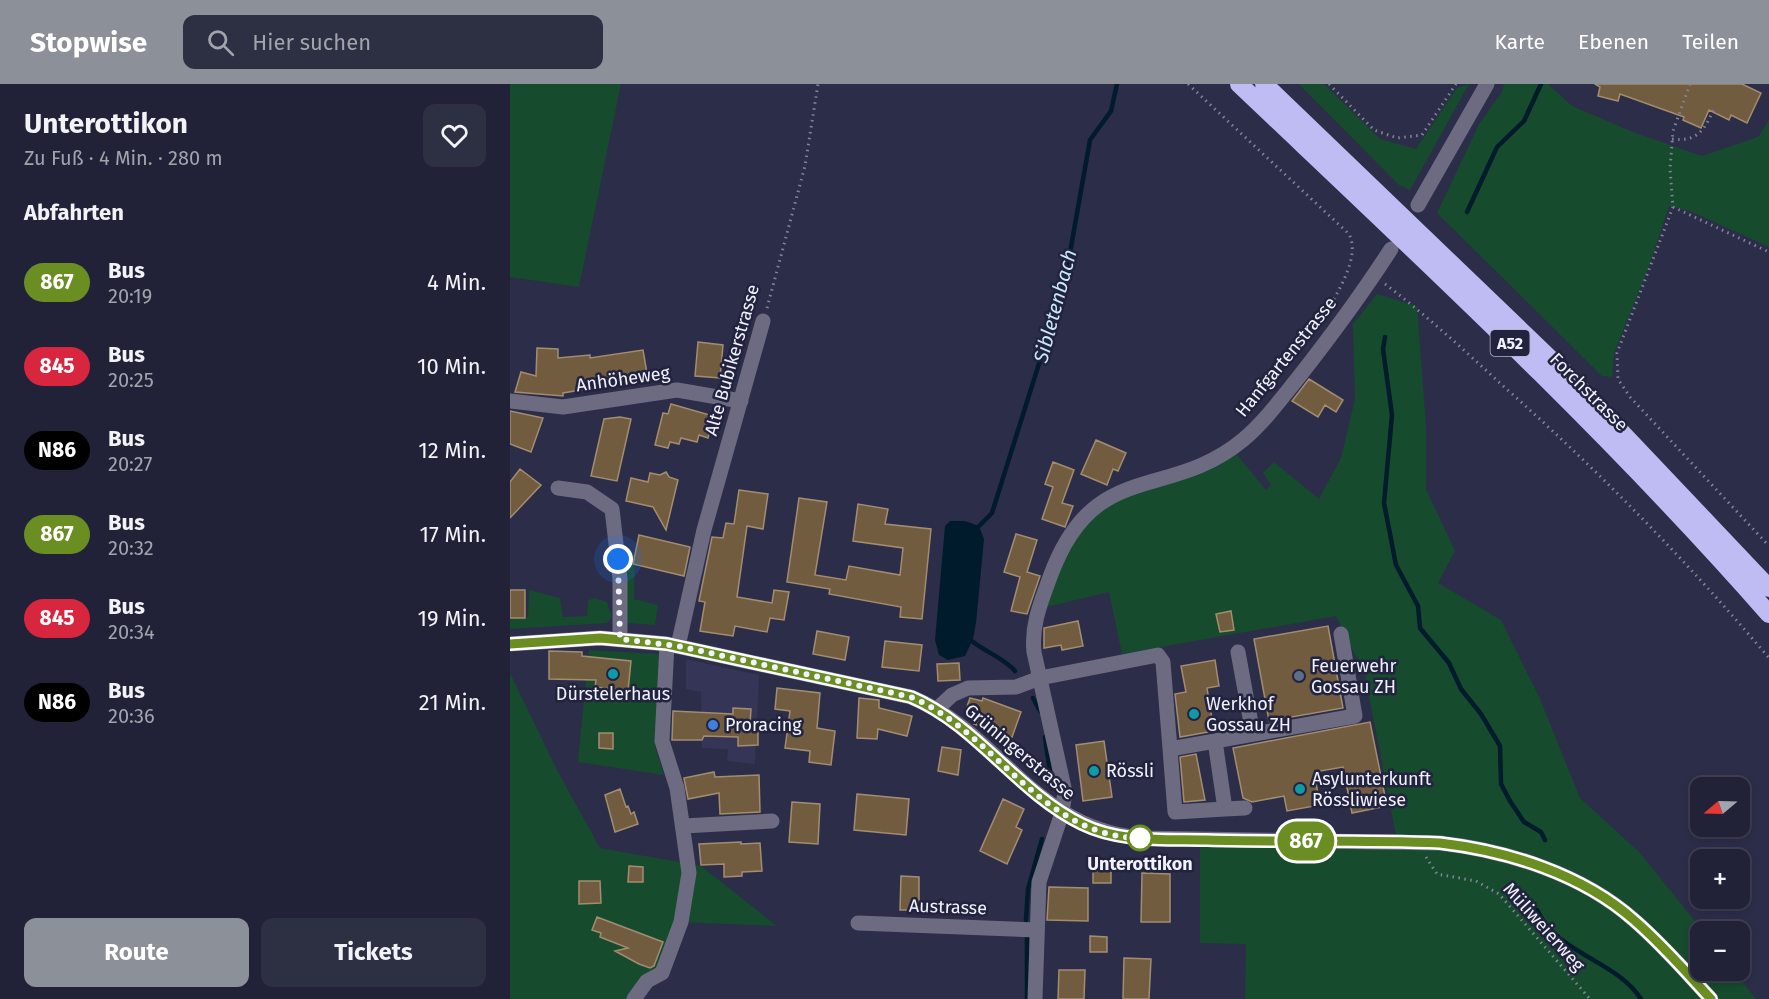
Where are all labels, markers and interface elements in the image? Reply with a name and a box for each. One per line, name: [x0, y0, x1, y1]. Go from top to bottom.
search box: [183, 15, 603, 69]
text: Stopwise: [30, 26, 147, 59]
icon: search: [204, 26, 237, 59]
text: Hier suchen: [252, 29, 371, 56]
text: Karte: [1494, 29, 1545, 55]
text: Ebenen: [1578, 29, 1649, 55]
text: Teilen: [1682, 29, 1739, 55]
button: heart: [423, 104, 486, 167]
text: Unterottikon: [24, 107, 188, 140]
text: Zu Fuß · 4 Min. · 280 m: [24, 146, 223, 170]
text: Abfahrten: [24, 199, 124, 226]
water label: Sibletenbach: [1028, 247, 1082, 366]
text: Bus: [108, 257, 145, 284]
text: 867: [40, 269, 74, 295]
text: 4 Min.: [427, 269, 486, 296]
street label: Alte Bubikerstrasse: [700, 282, 764, 438]
text: 20:19: [108, 284, 152, 308]
street label: Hanfgartenstrasse: [1231, 292, 1341, 422]
road number: A52: [1490, 330, 1530, 356]
text: Bus: [108, 341, 145, 368]
street label: Forchstrasse: [1545, 348, 1633, 436]
text: 845: [39, 353, 75, 379]
text: 10 Min.: [417, 353, 486, 380]
street label: Anhöheweg: [575, 361, 672, 396]
text: 20:25: [108, 368, 154, 392]
text: Bus: [108, 425, 145, 452]
text: N86: [38, 437, 76, 463]
text: 12 Min.: [418, 437, 486, 464]
text: 20:27: [108, 452, 152, 476]
text: Bus: [108, 509, 145, 536]
text: 867: [40, 521, 74, 547]
text: 17 Min.: [419, 521, 486, 548]
text: 20:32: [108, 536, 154, 560]
your location: [603, 544, 633, 574]
text: Bus: [108, 593, 145, 620]
text: 845: [39, 605, 75, 631]
text: 19 Min.: [418, 605, 486, 632]
text: 20:34: [108, 620, 155, 644]
place label: Feuerwehr Gossau ZH: [1311, 655, 1397, 698]
marker: Dürstelerhaus: [606, 667, 620, 681]
marker: Feuerwehr Gossau ZH: [1292, 669, 1306, 683]
text: Bus: [108, 677, 145, 704]
place label: Dürstelerhaus: [556, 683, 670, 705]
text: N86: [38, 689, 76, 715]
text: 21 Min.: [419, 689, 486, 716]
place label: Werkhof Gossau ZH: [1206, 693, 1291, 736]
street label: Grüningerstrasse: [960, 699, 1080, 805]
text: 20:36: [108, 704, 155, 728]
marker: Werkhof Gossau ZH: [1187, 707, 1201, 721]
place label: Proracing: [725, 714, 802, 736]
marker: Proracing: [706, 718, 720, 732]
place label: Rössli: [1106, 760, 1154, 782]
marker: Rössli: [1087, 764, 1101, 778]
place label: Asylunterkunft Rössliwiese: [1312, 768, 1432, 811]
north arrow: [1690, 777, 1750, 837]
map controls: [1690, 777, 1750, 981]
marker: Asylunterkunft Rössliwiese: [1293, 782, 1307, 796]
line badge: 867: [1272, 822, 1340, 861]
marker: Unterottikon: [1127, 825, 1153, 851]
text: 867: [1289, 828, 1323, 854]
button: +: [1690, 849, 1750, 909]
place label: Unterottikon: [1087, 853, 1193, 875]
street label: Müliweierweg: [1499, 878, 1590, 976]
street label: Austrasse: [909, 895, 987, 919]
button: Route: [24, 918, 249, 987]
button: Tickets: [261, 918, 486, 987]
button: −: [1690, 921, 1750, 981]

